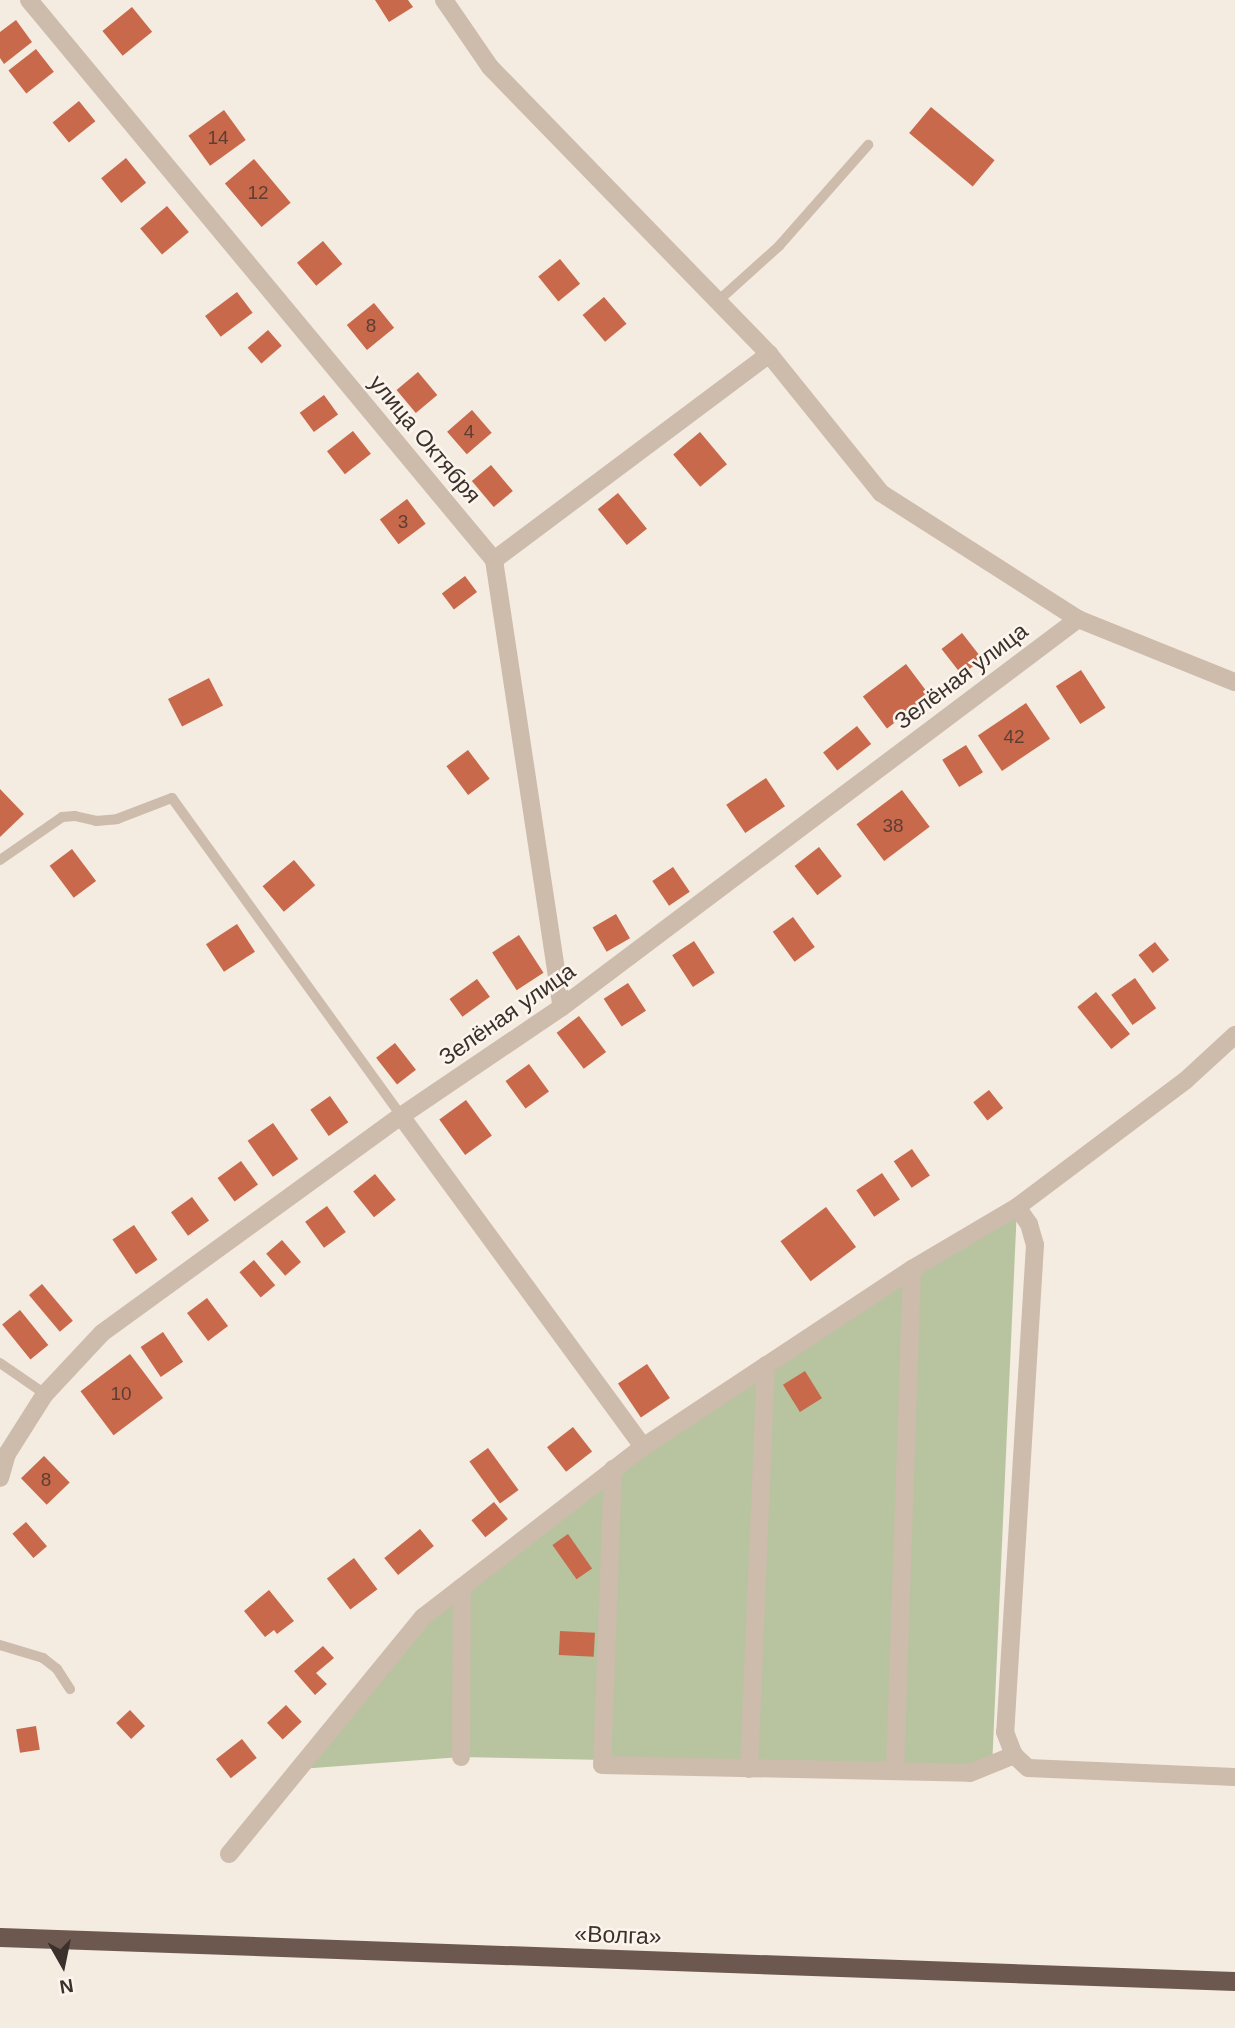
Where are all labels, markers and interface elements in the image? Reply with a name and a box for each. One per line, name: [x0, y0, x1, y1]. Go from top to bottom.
house number: 14: [207, 127, 229, 149]
house number: 12: [247, 182, 269, 204]
house number: 8: [366, 315, 376, 337]
street label: улица Октября: [363, 369, 487, 509]
house number: 4: [464, 421, 474, 443]
house number: 3: [398, 511, 408, 533]
street label: Зелёная улица: [889, 617, 1033, 735]
house number: 42: [1003, 726, 1025, 748]
house number: 38: [882, 815, 904, 837]
street label: Зелёная улица: [434, 957, 580, 1071]
house number: 10: [110, 1383, 132, 1405]
house number: 8: [41, 1469, 51, 1491]
street label: «Волга»: [574, 1920, 662, 1950]
north arrow: [28, 1930, 98, 2000]
text: N: [58, 1975, 75, 1998]

